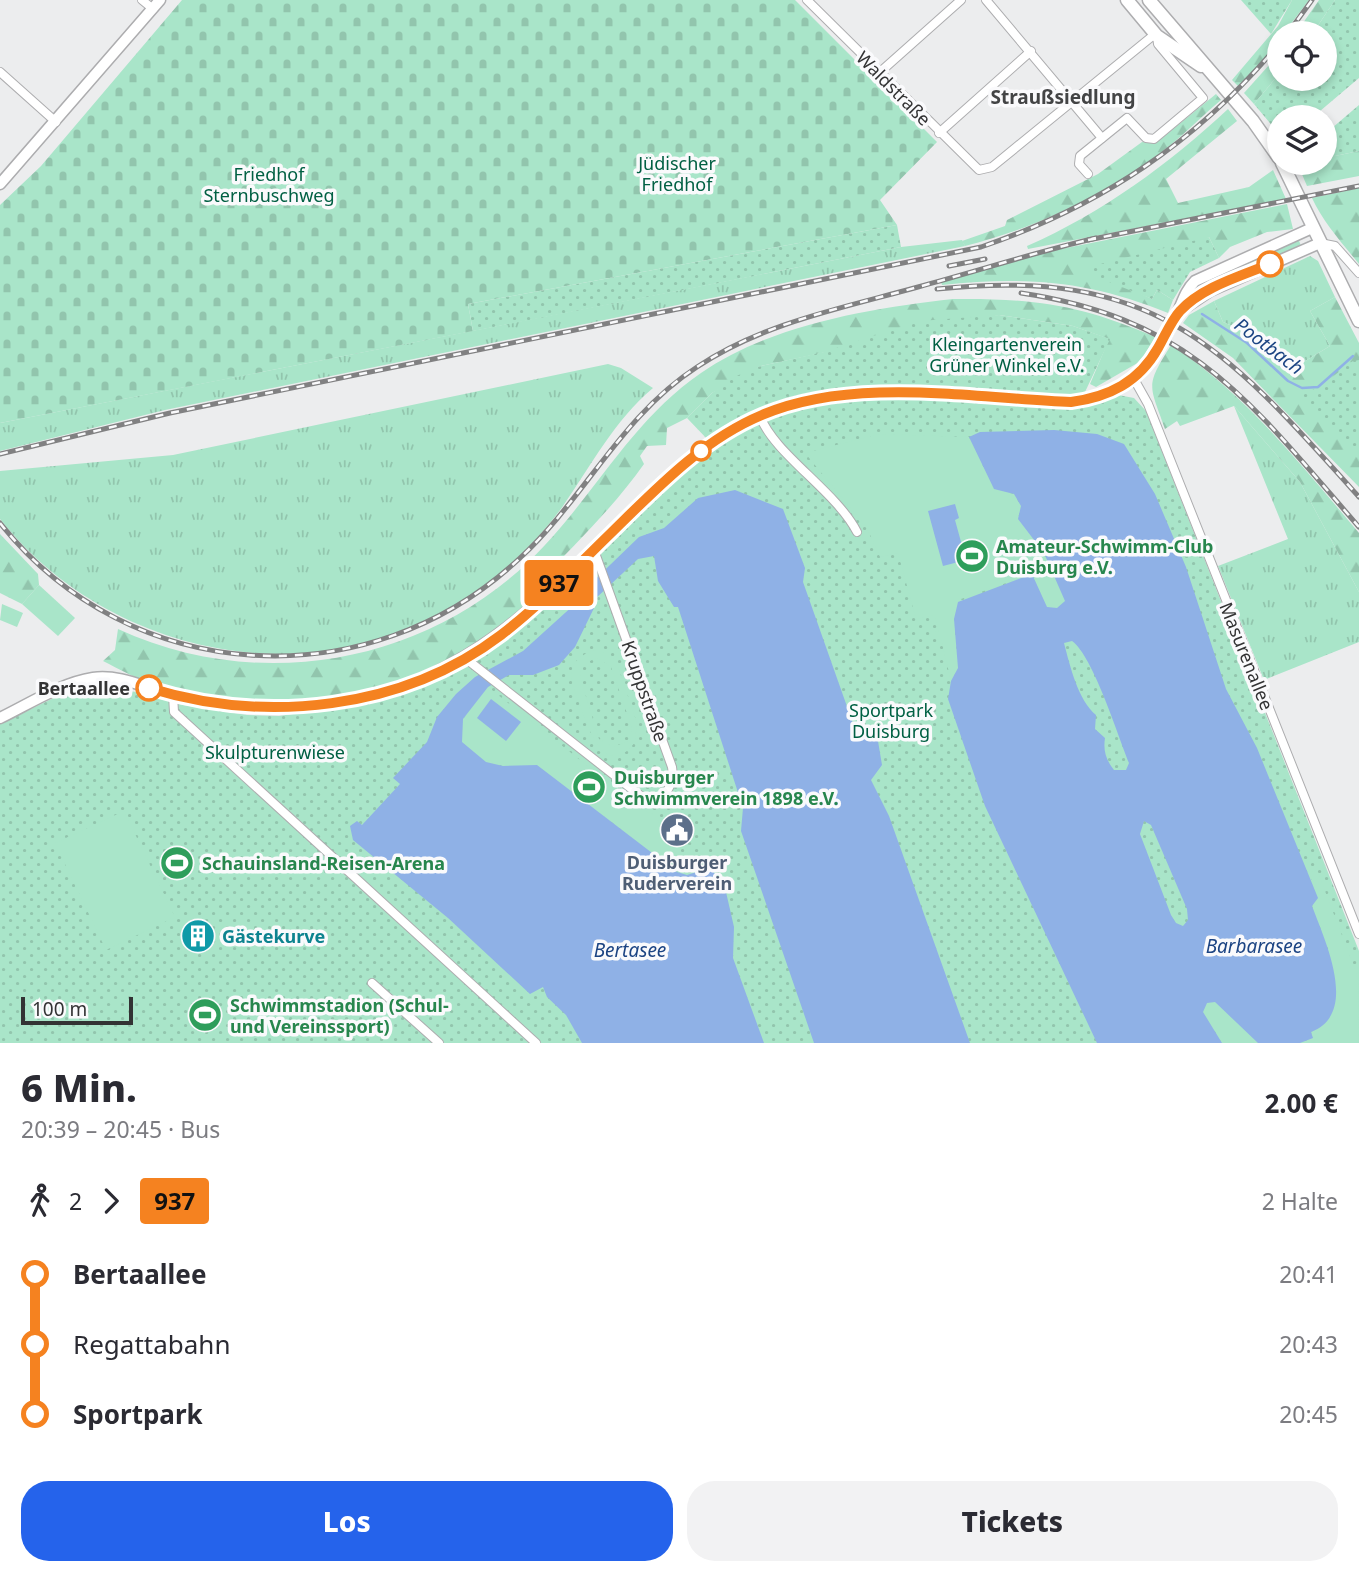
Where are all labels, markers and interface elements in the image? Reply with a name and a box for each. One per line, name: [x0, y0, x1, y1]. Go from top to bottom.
map controls: [1267, 21, 1337, 175]
button: locate: [1267, 21, 1337, 91]
street label: Waldstraße: [852, 46, 936, 130]
district label: Straußsiedlung: [991, 84, 1135, 110]
button: layers: [1267, 105, 1337, 175]
park label: Jüdischer Friedhof: [636, 151, 716, 196]
park label: Friedhof Sternbuschweg: [203, 162, 335, 207]
unlabelled marker: [1257, 251, 1283, 277]
water label: Pootbach: [1229, 312, 1309, 380]
park label: Kleingartenverein Grüner Winkel e.V.: [929, 332, 1085, 377]
unlabelled marker: [691, 441, 711, 461]
place label: Amateur-Schwimm-Club Duisburg e.V.: [996, 534, 1213, 579]
sports icon: Amateur-Schwimm-Club Duisburg e.V.: [953, 537, 991, 575]
line badge: 937: [519, 560, 599, 606]
text: 937: [538, 566, 580, 599]
street label: Masurenallee: [1214, 599, 1280, 713]
street label: Kruppstraße: [616, 637, 674, 745]
marker: Bertaallee: [136, 675, 162, 701]
place label: Bertaallee: [38, 676, 130, 700]
park label: Sportpark Duisburg: [849, 698, 933, 743]
park label: Skulpturenwiese: [205, 740, 345, 764]
place label: Duisburger Schwimmverein 1898 e.V.: [614, 765, 838, 810]
sports icon: Duisburger Schwimmverein 1898 e.V.: [570, 768, 608, 806]
public building icon: Duisburger Ruderverein: [658, 811, 696, 849]
sports icon: Schauinsland-Reisen-Arena: [158, 844, 196, 882]
place label: Duisburger Ruderverein: [622, 850, 732, 895]
place label: Schauinsland-Reisen-Arena: [202, 851, 445, 875]
building icon: Gästekurve: [179, 917, 217, 955]
place label: Gästekurve: [222, 924, 325, 948]
water label: Barbarasee: [1206, 933, 1302, 959]
water label: Bertasee: [594, 937, 666, 963]
place label: Schwimmstadion (Schul- und Vereinssport): [230, 993, 449, 1038]
scale bar: [21, 994, 133, 1026]
text: 100 m: [32, 996, 87, 1022]
sports icon: Schwimmstadion (Schul- und Vereinssport): [186, 996, 224, 1034]
text: 6 Min.: [21, 1061, 137, 1113]
text: 2.00 €: [1264, 1085, 1338, 1121]
text: 20:39 – 20:45 · Bus: [21, 1113, 220, 1145]
icon: walk: [21, 1182, 59, 1220]
icon: forward: [92, 1182, 130, 1220]
text: 937: [154, 1184, 195, 1217]
text: 2: [69, 1185, 82, 1217]
text: 2 Halte: [1262, 1185, 1338, 1217]
text: Bertaallee: [73, 1256, 206, 1292]
text: 20:41: [1279, 1258, 1338, 1290]
text: Regattabahn: [73, 1326, 230, 1362]
text: 20:43: [1279, 1328, 1338, 1360]
text: Sportpark: [73, 1396, 203, 1432]
text: 20:45: [1279, 1398, 1338, 1430]
button: Los: [21, 1481, 673, 1561]
button: Tickets: [687, 1481, 1338, 1561]

